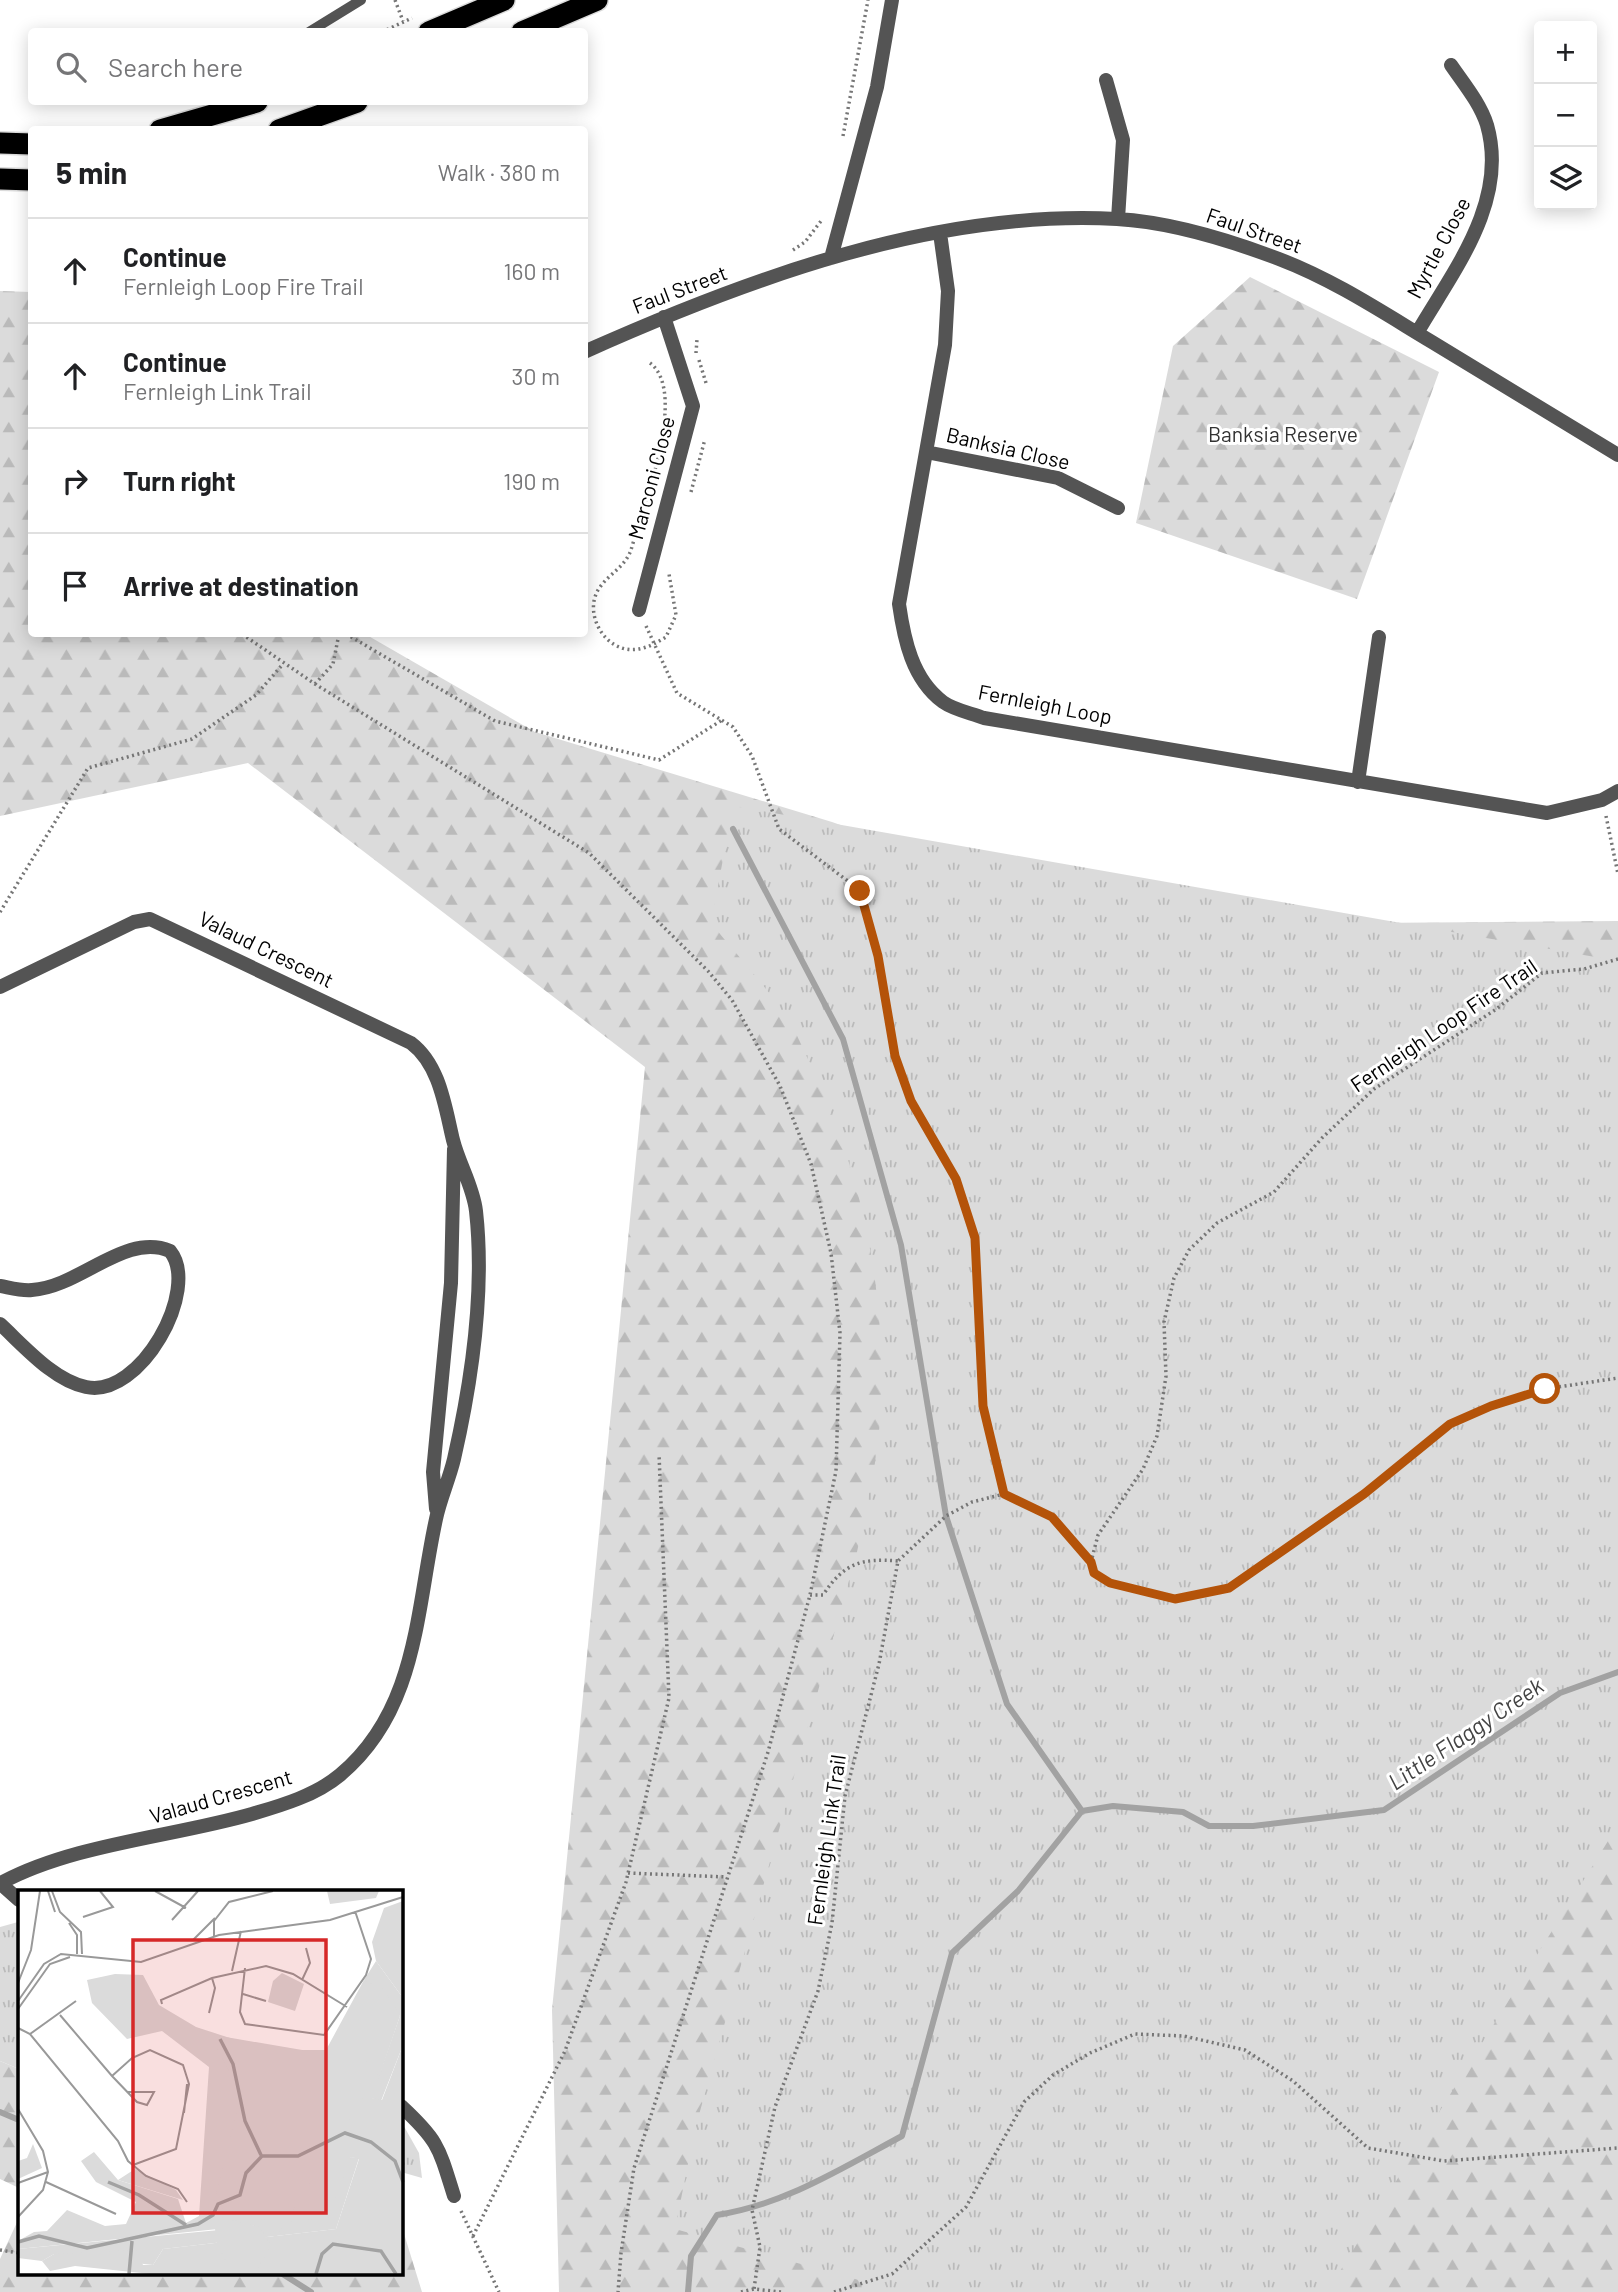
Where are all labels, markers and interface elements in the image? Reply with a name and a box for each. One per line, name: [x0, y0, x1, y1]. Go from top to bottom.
map controls: [1534, 21, 1597, 210]
button: +: [1534, 21, 1597, 84]
search box: [28, 28, 588, 105]
icon: search: [52, 48, 90, 86]
text: Search here: [108, 51, 243, 82]
button: −: [1534, 84, 1597, 147]
button: layers: [1534, 147, 1597, 210]
text: 5 min: [56, 154, 127, 190]
text: Walk · 380 m: [438, 158, 560, 186]
street label: Myrtle Close: [1401, 192, 1475, 302]
street label: Faul Street: [1203, 202, 1306, 258]
text: Continue: [123, 241, 227, 272]
icon: ahead: [56, 252, 94, 290]
text: 160 m: [503, 257, 560, 285]
street label: Faul Street: [628, 259, 730, 318]
text: Fernleigh Loop Fire Trail: [123, 272, 363, 300]
text: Continue: [123, 346, 227, 377]
icon: ahead: [56, 357, 94, 395]
text: 30 m: [512, 362, 560, 390]
text: Fernleigh Link Trail: [123, 377, 311, 405]
street label: Marconi Close: [622, 413, 679, 542]
street label: Banksia Close: [944, 421, 1073, 474]
park label: Banksia Reserve: [1208, 421, 1358, 446]
icon: right: [56, 462, 94, 500]
text: Turn right: [123, 465, 236, 496]
text: 190 m: [503, 467, 560, 495]
icon: arrive: [56, 567, 94, 605]
text: Arrive at destination: [123, 570, 359, 601]
street label: Fernleigh Loop: [976, 678, 1114, 729]
route end: [844, 875, 875, 906]
street label: Valaud Crescent: [195, 905, 338, 992]
street label: Fernleigh Loop Fire Trail: [1345, 953, 1541, 1097]
route start: [1529, 1373, 1560, 1404]
water label: Little Flaggy Creek: [1383, 1671, 1548, 1795]
street label: Fernleigh Link Trail: [801, 1753, 850, 1927]
street label: Valaud Crescent: [146, 1763, 295, 1828]
inset map: [18, 1890, 402, 2274]

